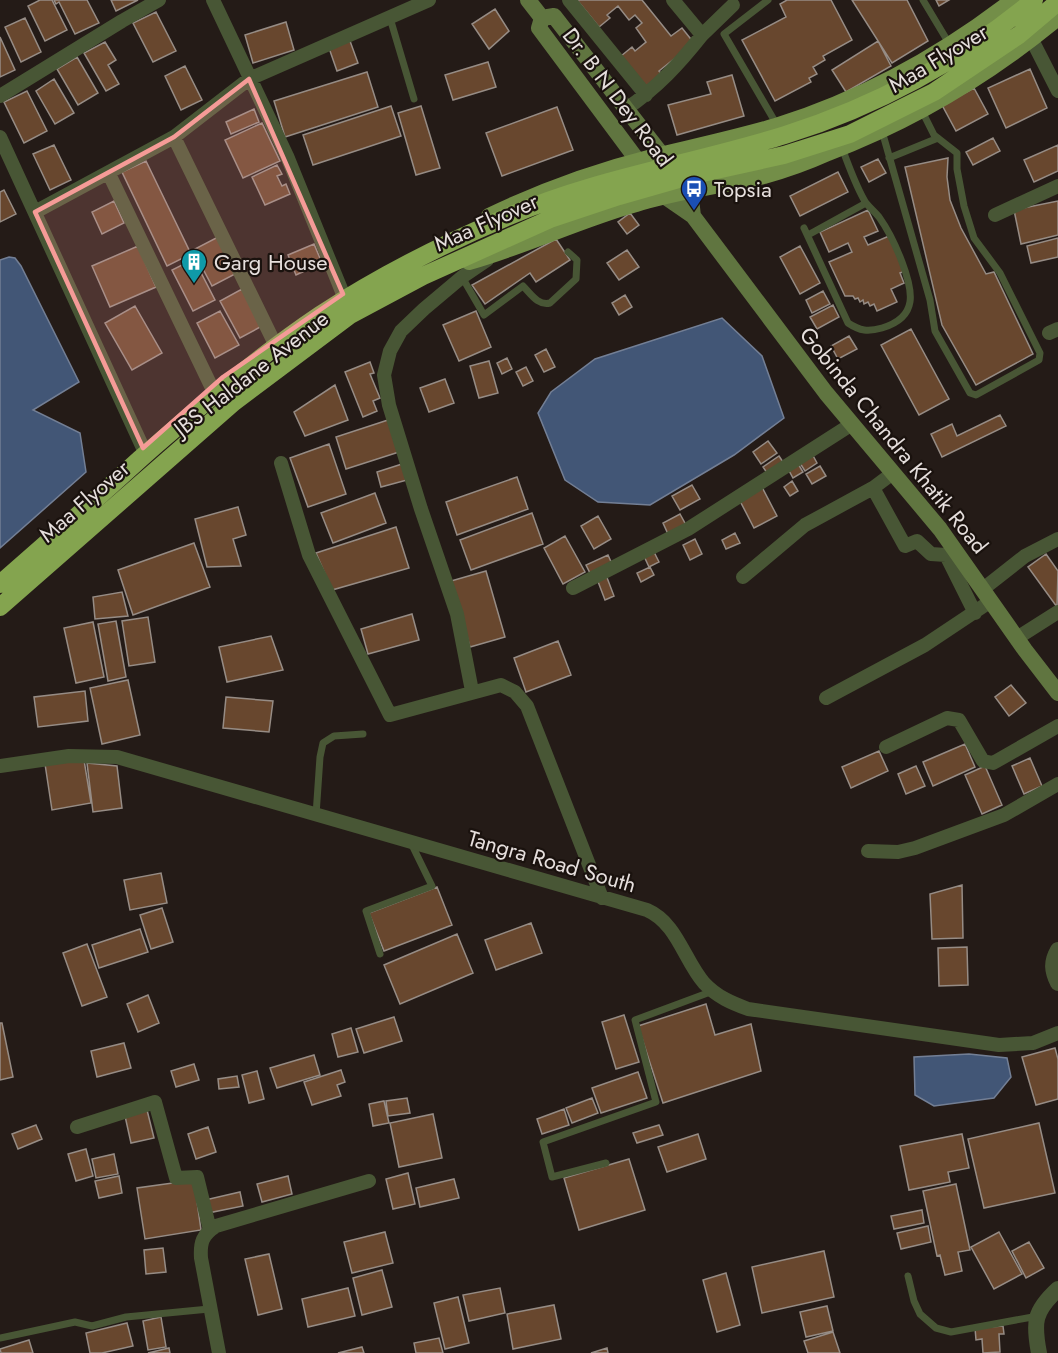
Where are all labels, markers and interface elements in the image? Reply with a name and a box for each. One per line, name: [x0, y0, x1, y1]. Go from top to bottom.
street label: Maa Flyover: [882, 15, 994, 100]
street label: Dr. B N Dey Road: [555, 21, 681, 173]
place label: Topsia: [714, 173, 772, 205]
bus stop icon: Topsia: [679, 174, 709, 212]
street label: Maa Flyover: [429, 185, 544, 259]
place label: Garg House: [214, 246, 327, 278]
building icon: Garg House: [179, 247, 209, 285]
street label: JBS Haldane Avenue: [164, 302, 335, 446]
street label: Gobinda Chandra Khatik Road: [792, 320, 996, 560]
street label: Maa Flyover: [32, 452, 137, 549]
street label: Tangra Road South: [464, 822, 640, 900]

